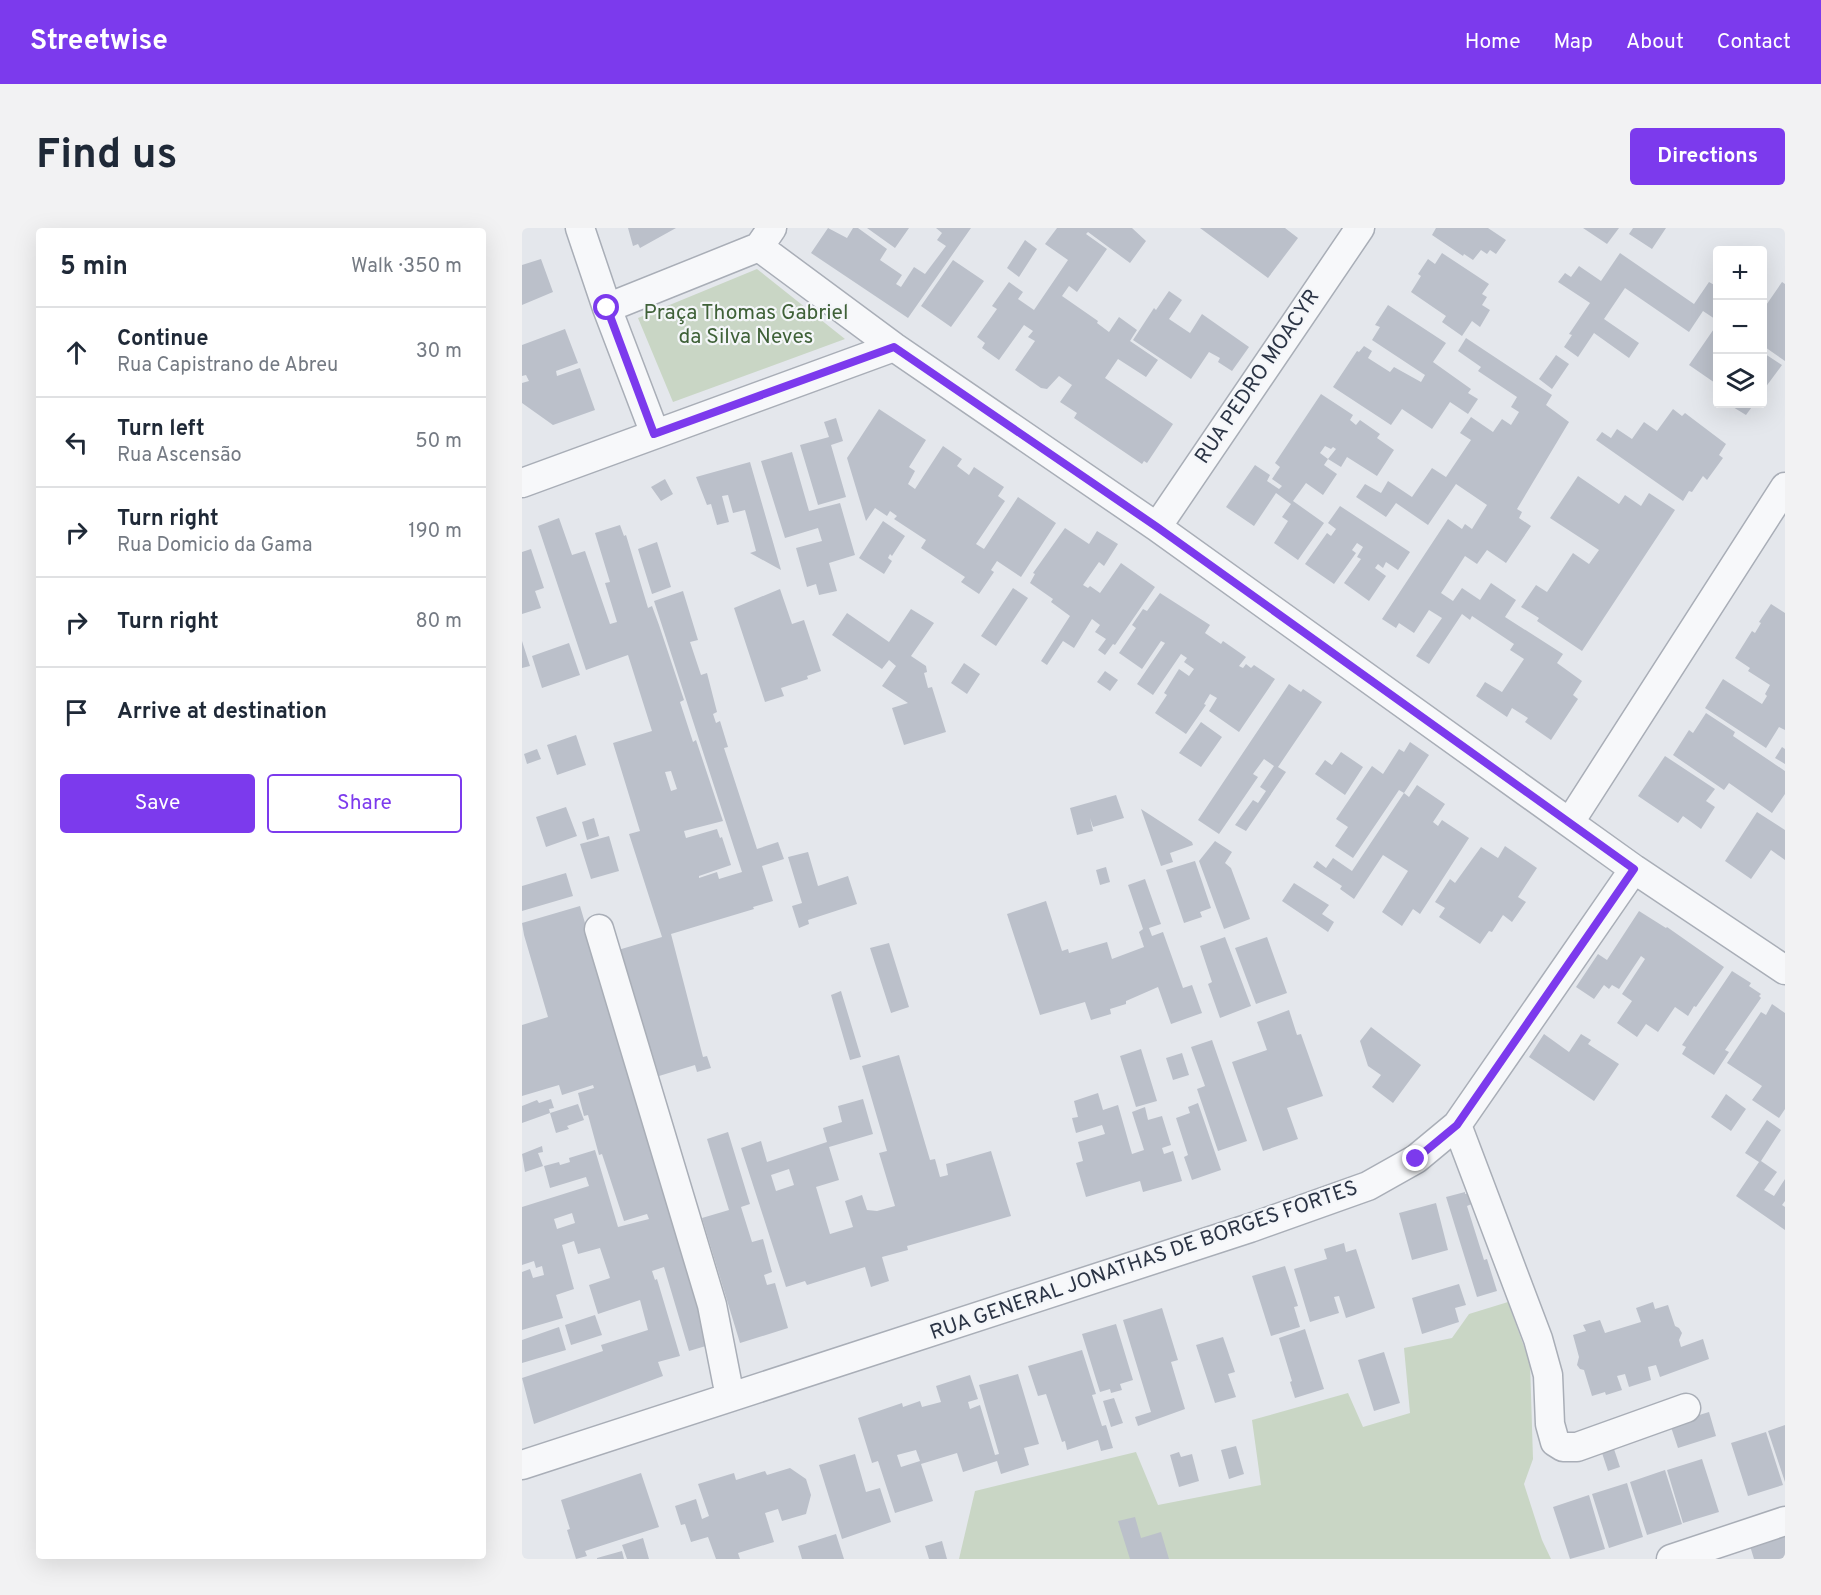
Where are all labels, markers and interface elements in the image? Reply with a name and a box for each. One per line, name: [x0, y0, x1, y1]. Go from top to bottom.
text: Streetwise: [30, 24, 168, 60]
text: Home: [1465, 29, 1521, 56]
text: Map: [1554, 29, 1593, 56]
text: About: [1626, 29, 1684, 56]
text: Contact: [1717, 29, 1791, 56]
button: Directions: [1630, 128, 1785, 185]
text: Find us: [36, 130, 177, 183]
map controls: [1713, 246, 1767, 408]
button: +: [1713, 246, 1767, 300]
text: 5 min: [60, 251, 128, 284]
text: Walk · 350 m: [351, 254, 462, 280]
street label: RUA PEDRO MOACYR: [1190, 285, 1326, 469]
route start: [593, 294, 619, 320]
park label: Praça Thomas Gabriel da Silva Neves: [644, 300, 848, 351]
button: −: [1713, 300, 1767, 354]
text: Continue: [117, 326, 208, 353]
icon: ahead: [60, 336, 93, 369]
text: 30 m: [416, 339, 462, 365]
text: Rua Capistrano de Abreu: [117, 353, 338, 379]
button: layers: [1713, 354, 1767, 408]
text: Turn left: [117, 416, 205, 443]
icon: left: [60, 426, 93, 459]
text: 50 m: [415, 429, 462, 455]
text: Rua Ascensão: [117, 443, 242, 469]
text: Turn right: [117, 506, 219, 533]
icon: right: [60, 516, 93, 549]
text: 190 m: [408, 519, 462, 545]
text: Rua Domicio da Gama: [117, 533, 313, 559]
icon: right: [60, 606, 93, 639]
text: Turn right: [117, 609, 219, 636]
text: 80 m: [416, 609, 462, 635]
icon: arrive: [60, 696, 93, 729]
text: Arrive at destination: [117, 699, 327, 726]
button: Save: [60, 774, 255, 833]
button: Share: [267, 774, 462, 833]
route end: [1402, 1145, 1428, 1171]
street label: RUA GENERAL JONATHAS DE BORGES FORTES: [927, 1175, 1361, 1347]

